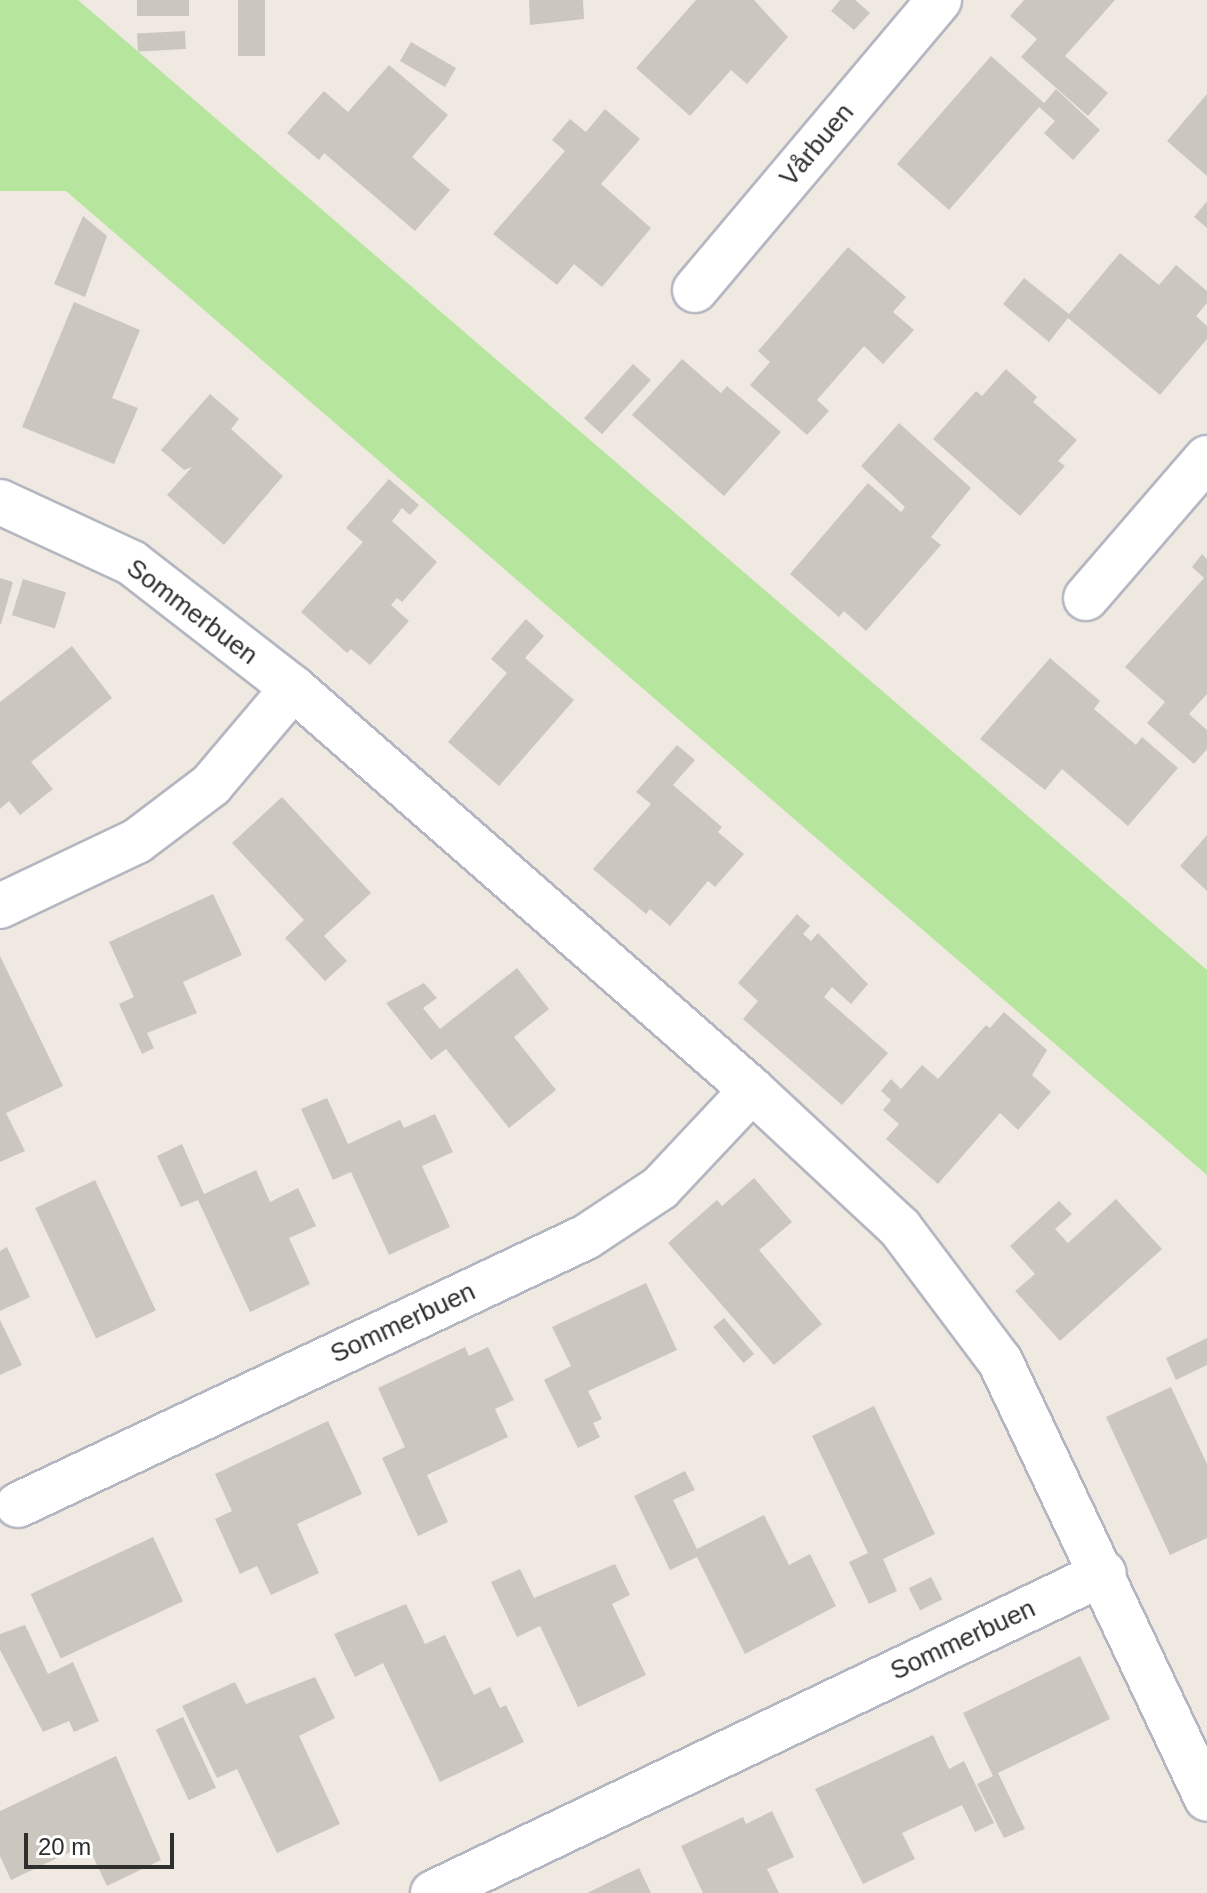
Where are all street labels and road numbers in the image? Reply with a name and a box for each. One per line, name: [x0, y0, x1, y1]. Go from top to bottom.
street label: Vårbuen: [773, 97, 861, 193]
street label: Sommerbuen: [120, 553, 264, 671]
street label: Sommerbuen: [326, 1276, 480, 1370]
street label: Sommerbuen: [886, 1593, 1040, 1687]

